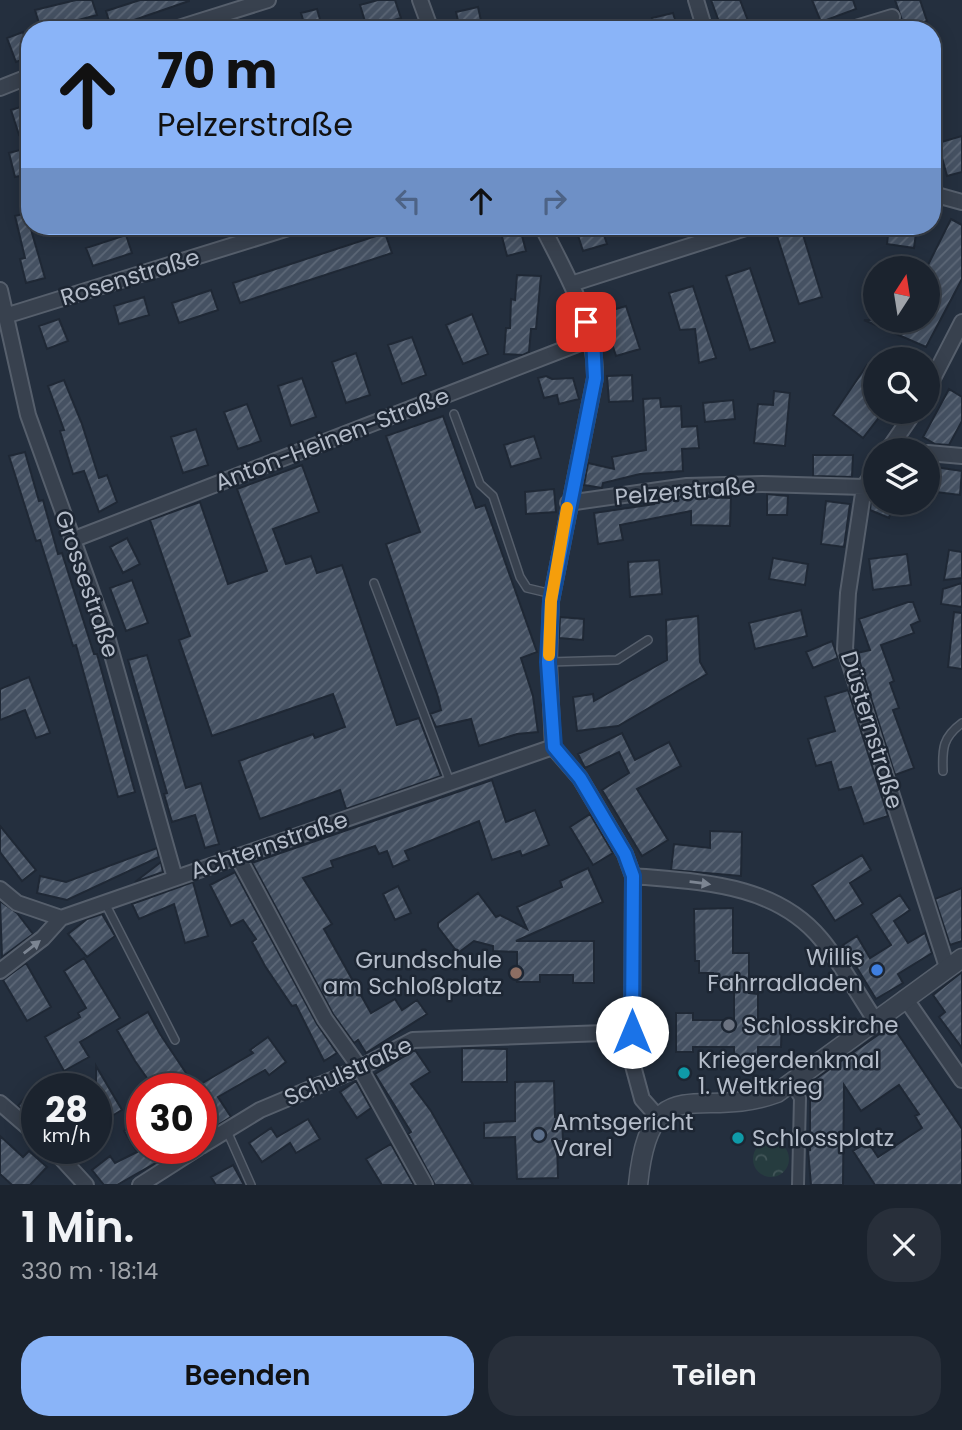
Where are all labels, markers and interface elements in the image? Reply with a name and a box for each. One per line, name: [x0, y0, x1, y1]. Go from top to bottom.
text: 70 m: [157, 37, 277, 105]
icon: ahead: [42, 49, 133, 140]
text: Pelzerstraße: [157, 102, 353, 147]
icon: left: [389, 182, 427, 220]
icon: ahead: [462, 182, 500, 220]
icon: right: [535, 182, 573, 220]
street label: Rosenstraße: [56, 241, 204, 313]
north arrow: [863, 256, 940, 332]
map controls: [863, 256, 940, 515]
pin: [556, 292, 616, 352]
icon: arrive: [567, 303, 605, 341]
button: search: [863, 347, 940, 424]
street label: Anton-Heinen-Straße: [210, 379, 454, 499]
button: layers: [863, 438, 940, 515]
street label: Pelzerstraße: [613, 469, 757, 513]
street label: Grossestraße: [47, 506, 127, 662]
street label: Düsternstraße: [833, 647, 911, 813]
street label: Achternstraße: [186, 803, 352, 887]
one-way arrow: [690, 877, 712, 888]
one-way arrow: [23, 940, 41, 954]
place label: Willis Fahrradladen: [707, 941, 863, 999]
place label: Grundschule am Schloßplatz: [323, 944, 502, 1002]
marker: Willis Fahrradladen: [869, 962, 885, 978]
marker: Grundschule am Schloßplatz: [508, 965, 524, 981]
position arrow: [595, 995, 669, 1069]
place label: Schlosskirche: [743, 1009, 899, 1041]
marker: Schlosskirche: [721, 1017, 737, 1033]
street label: Schulstraße: [279, 1029, 417, 1113]
place label: Kriegerdenkmal 1. Weltkrieg: [698, 1044, 880, 1102]
marker: Kriegerdenkmal 1. Weltkrieg: [676, 1065, 692, 1081]
speed limit sign: 30: [126, 1073, 217, 1164]
text: 28: [45, 1085, 88, 1134]
place label: Amtsgericht Varel: [553, 1106, 694, 1164]
place label: Schlossplatz: [752, 1122, 894, 1154]
text: km/h: [43, 1123, 90, 1148]
marker: Amtsgericht Varel: [531, 1127, 547, 1143]
marker: Schlossplatz: [730, 1130, 746, 1146]
text: 1 Min.: [21, 1198, 134, 1257]
button: close: [867, 1208, 941, 1282]
text: 330 m · 18:14: [21, 1255, 158, 1287]
button: Beenden: [21, 1336, 474, 1416]
button: Teilen: [488, 1336, 941, 1416]

